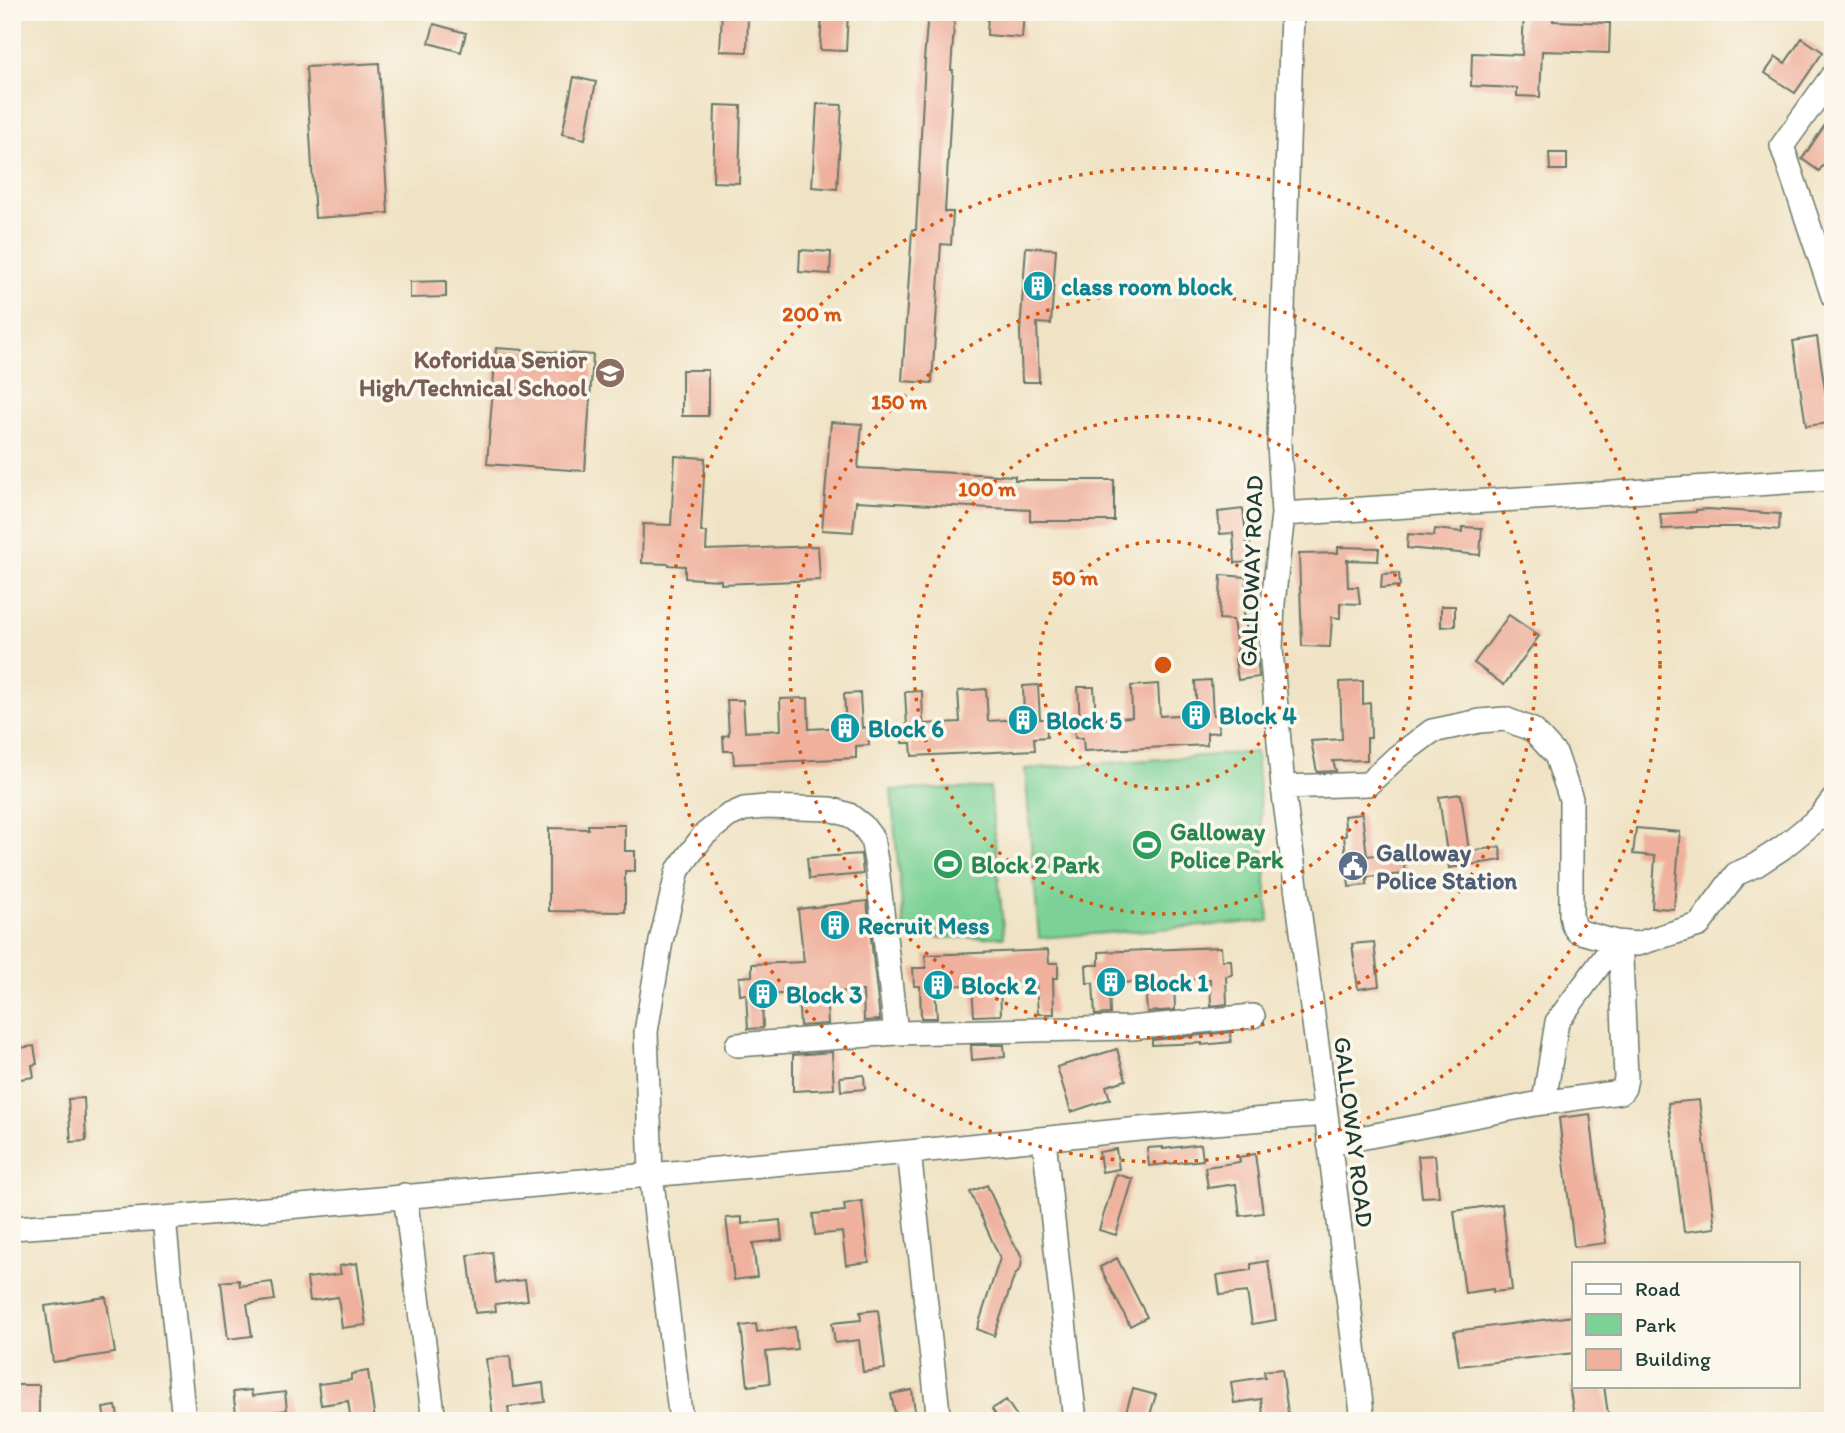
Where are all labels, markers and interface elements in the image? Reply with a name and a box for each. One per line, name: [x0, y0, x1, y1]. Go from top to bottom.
building icon: class room block: [1021, 269, 1055, 303]
place label: class room block: [1061, 272, 1233, 301]
text: 200 m: [782, 301, 842, 326]
place label: Koforidua Senior High/Technical School: [359, 345, 588, 403]
school or university icon: Koforidua Senior High/Technical School: [593, 356, 627, 390]
text: 150 m: [871, 389, 927, 414]
street label: GALLOWAY ROAD: [1233, 475, 1269, 667]
text: 100 m: [958, 476, 1016, 501]
text: 50 m: [1052, 565, 1099, 590]
centre of rings: [1151, 653, 1175, 677]
building icon: Block 4: [1179, 698, 1213, 732]
place label: Block 4: [1219, 701, 1297, 730]
building icon: Block 5: [1006, 703, 1040, 737]
place label: Block 5: [1046, 706, 1122, 735]
building icon: Block 6: [828, 711, 862, 745]
place label: Block 6: [868, 714, 944, 743]
place label: Galloway Police Park: [1170, 817, 1284, 874]
sports icon: Galloway Police Park: [1130, 828, 1164, 862]
place label: Galloway Police Station: [1376, 838, 1517, 895]
sports icon: Block 2 Park: [931, 847, 965, 881]
public building icon: Galloway Police Station: [1336, 849, 1370, 883]
place label: Block 2 Park: [971, 850, 1100, 879]
building icon: Recruit Mess: [818, 908, 852, 942]
place label: Recruit Mess: [858, 911, 990, 940]
building icon: Block 1: [1094, 965, 1128, 999]
building icon: Block 2: [921, 968, 955, 1002]
place label: Block 1: [1134, 968, 1209, 997]
place label: Block 2: [961, 971, 1037, 1000]
building icon: Block 3: [746, 977, 780, 1011]
place label: Block 3: [786, 980, 862, 1009]
street label: GALLOWAY ROAD: [1328, 1035, 1380, 1229]
legend: [1572, 1262, 1800, 1388]
text: Road: [1635, 1276, 1681, 1301]
text: Park: [1635, 1312, 1677, 1337]
text: Building: [1635, 1346, 1711, 1371]

